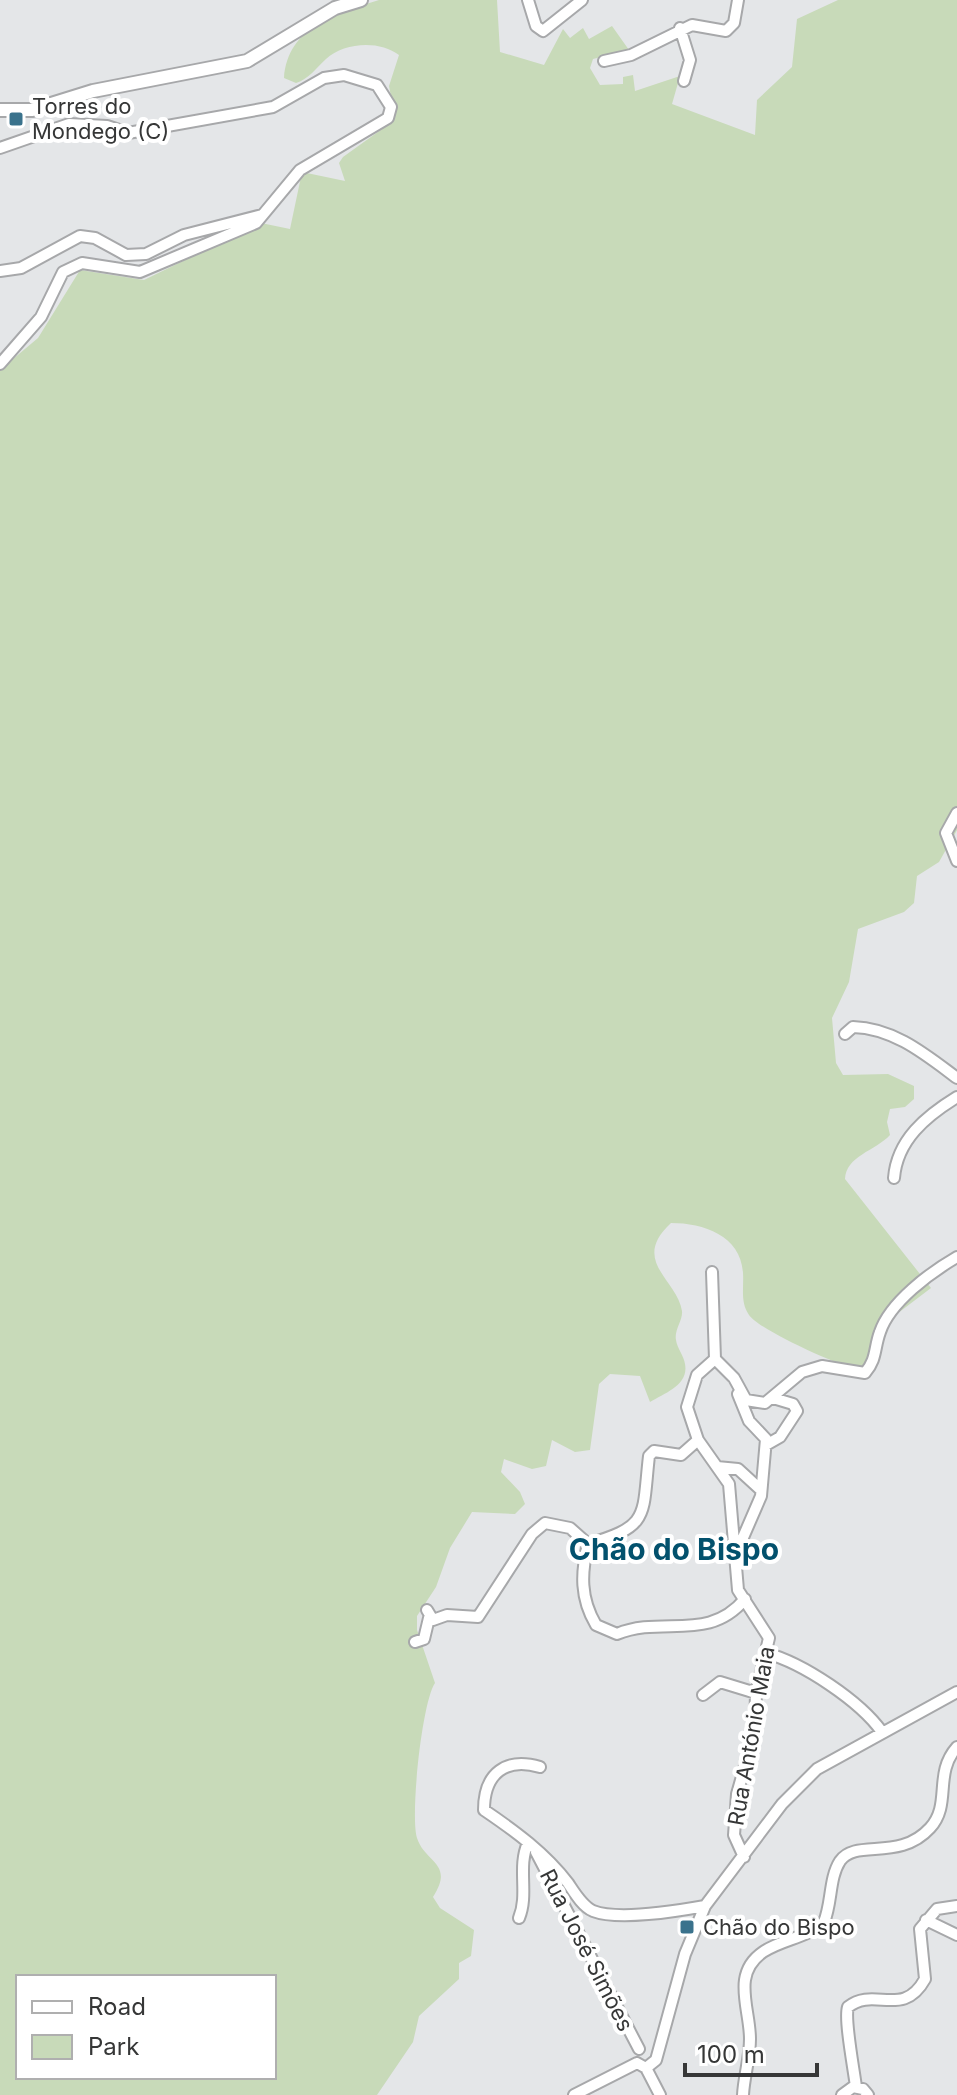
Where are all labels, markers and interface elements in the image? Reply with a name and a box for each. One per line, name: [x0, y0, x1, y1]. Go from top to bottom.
place label: Torres do Mondego (C): [32, 93, 169, 144]
marker: Torres do Mondego (C): [7, 110, 25, 128]
district label: Chão do Bispo: [569, 1531, 779, 1567]
street label: Rua António Maia: [722, 1644, 780, 1828]
street label: Rua José Simões: [535, 1865, 639, 2035]
place label: Chão do Bispo: [703, 1914, 855, 1940]
marker: Chão do Bispo: [678, 1918, 696, 1936]
legend: [16, 1975, 276, 2079]
text: Road: [88, 1992, 146, 2021]
scale bar: [685, 2027, 817, 2077]
text: Park: [88, 2032, 139, 2061]
text: 100 m: [697, 2040, 765, 2069]

